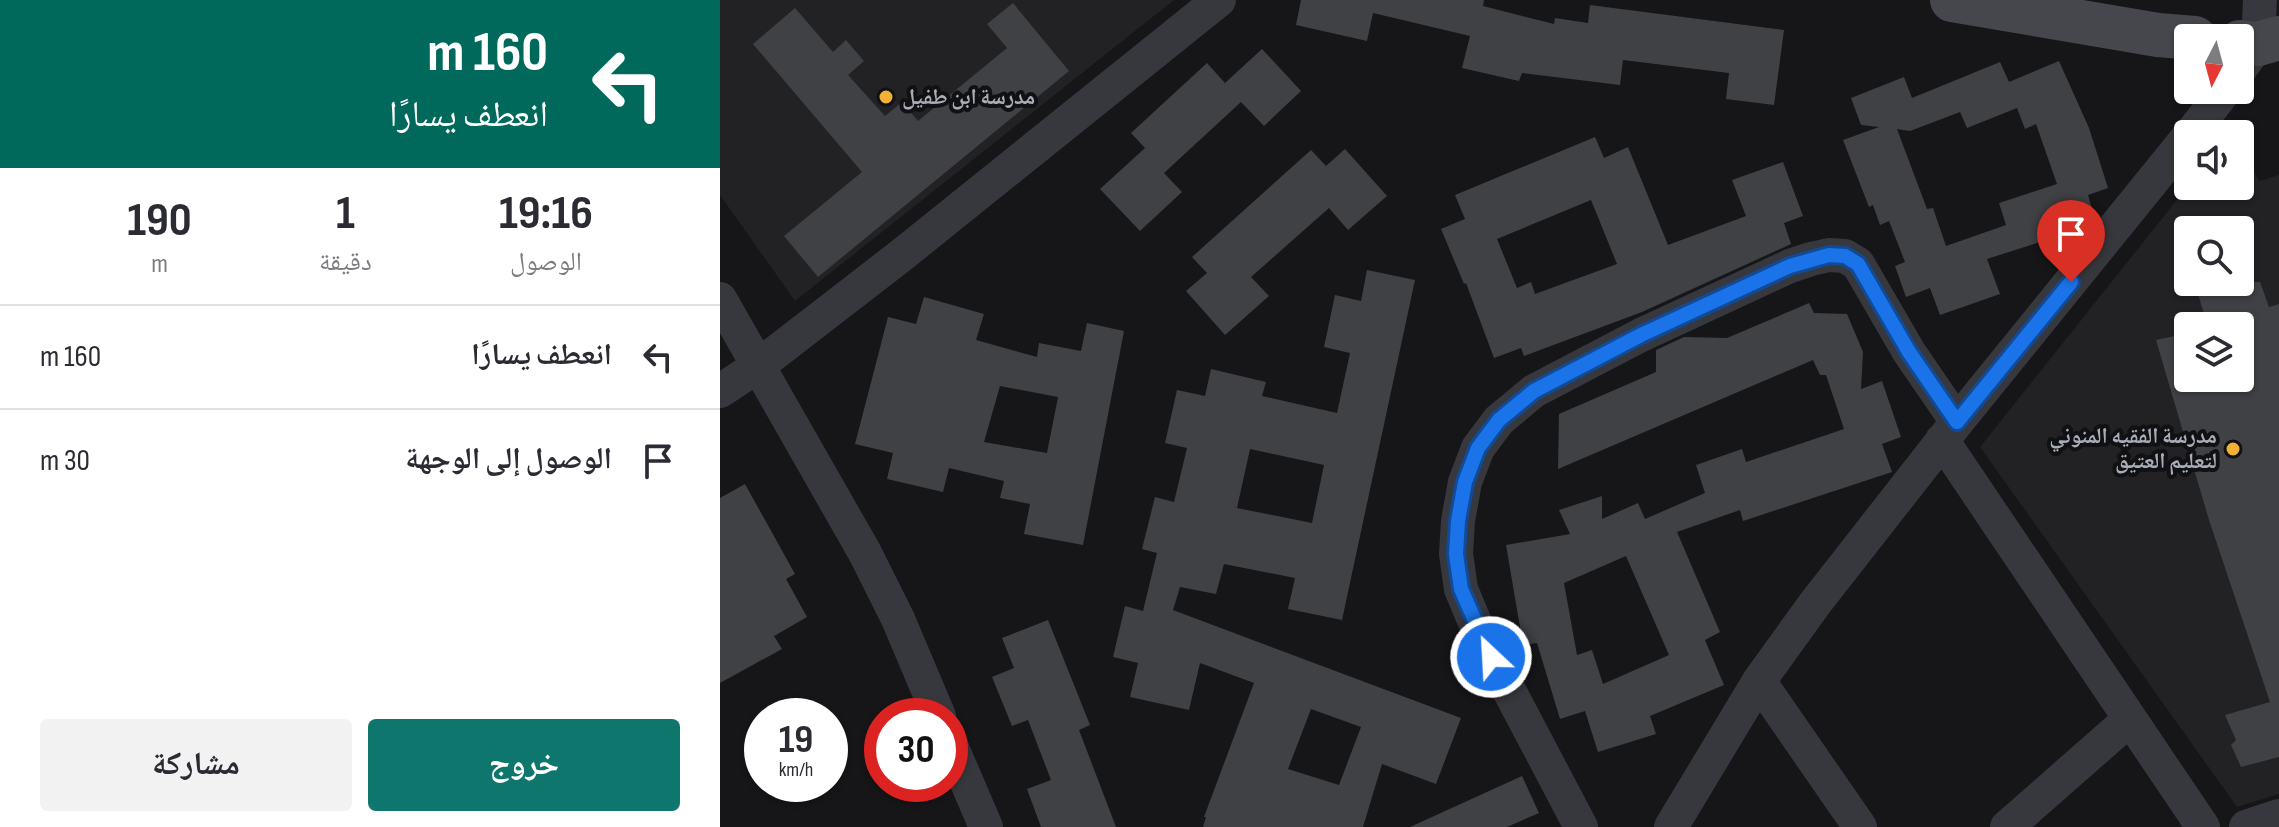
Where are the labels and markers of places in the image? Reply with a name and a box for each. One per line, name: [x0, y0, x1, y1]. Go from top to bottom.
place label: مدرسة ابن طفيل: [902, 84, 1035, 111]
marker: مدرسة ابن طفيل: [877, 88, 895, 106]
pin: [2037, 200, 2105, 282]
place label: مدرسة الفقيه المنوني لتعليم العتيق: [2049, 423, 2217, 475]
marker: مدرسة الفقيه المنوني لتعليم العتيق: [2224, 440, 2242, 458]

